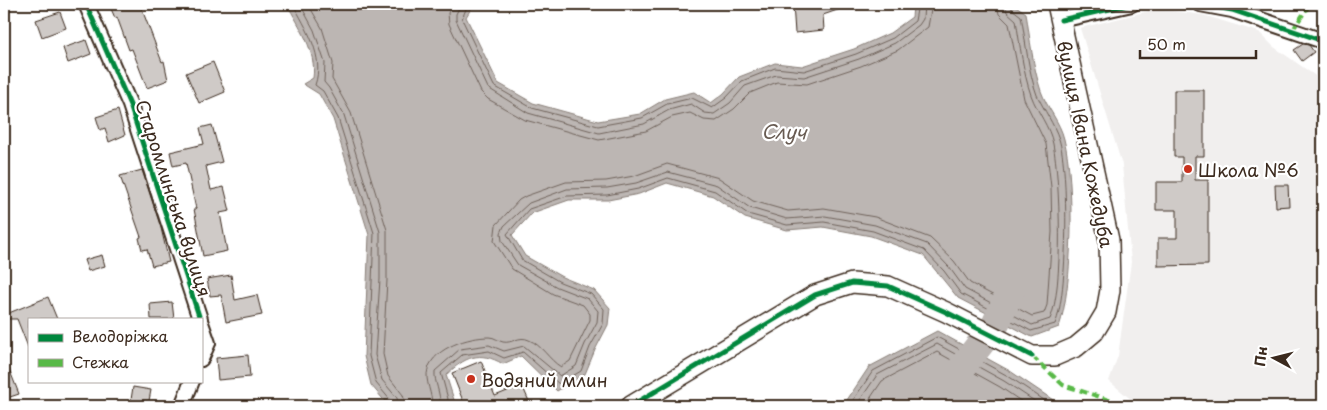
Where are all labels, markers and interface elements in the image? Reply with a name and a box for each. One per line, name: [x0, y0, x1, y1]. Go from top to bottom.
scale bar: [1140, 28, 1256, 60]
text: 50 m: [1147, 32, 1186, 55]
street label: вулиця Івана Кожедуба: [1051, 38, 1121, 251]
street label: Старомлинська вулиця: [129, 96, 219, 300]
water label: Случ: [761, 117, 808, 145]
place label: Школа №6: [1198, 156, 1299, 183]
marker: Школа №6: [1182, 163, 1194, 175]
legend: [28, 318, 202, 382]
text: Велодоріжка: [72, 324, 168, 347]
north arrow: [1250, 332, 1300, 382]
text: Пн: [1249, 345, 1272, 368]
text: Стежка: [72, 350, 129, 373]
place label: Водяний млин: [481, 366, 608, 393]
marker: Водяний млин: [465, 373, 477, 385]

